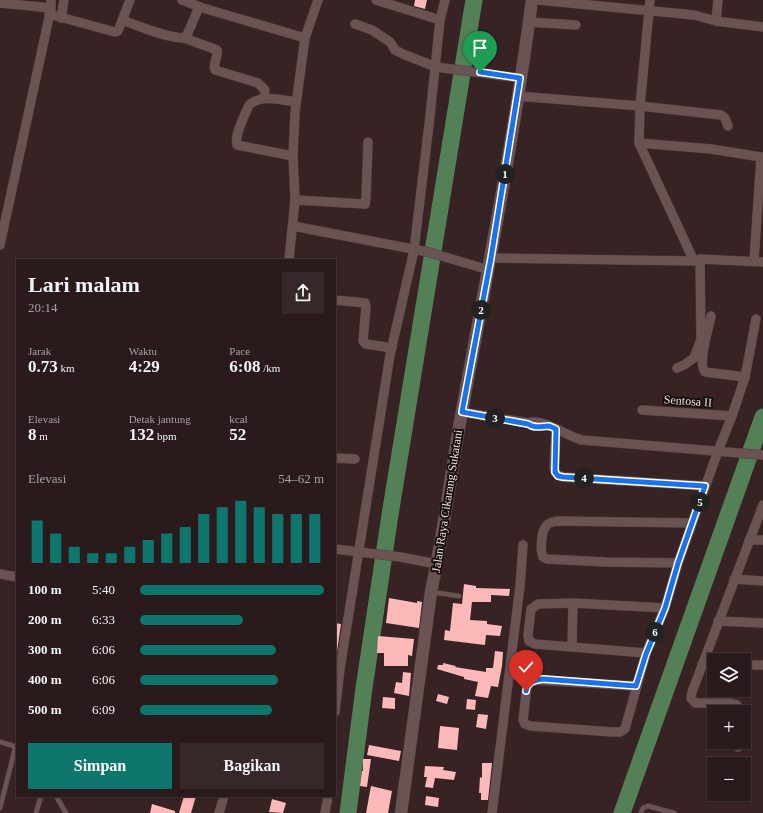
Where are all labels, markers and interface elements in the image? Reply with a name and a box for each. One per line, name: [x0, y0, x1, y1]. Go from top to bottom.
pin: [463, 31, 497, 72]
icon: arrive: [469, 37, 491, 59]
pin: 1: [495, 164, 515, 184]
text: 1: [502, 168, 508, 180]
text: Lari malam: [28, 272, 140, 297]
button: share: [282, 272, 324, 314]
text: 20:14: [28, 300, 58, 315]
pin: 2: [471, 300, 491, 320]
text: 2: [478, 304, 484, 316]
text: Jarak: [28, 345, 51, 357]
text: Waktu: [129, 345, 157, 357]
text: Pace: [229, 345, 250, 357]
text: 0.73: [28, 357, 58, 376]
text: 4:29: [129, 357, 160, 376]
text: 6:08: [229, 357, 261, 376]
text: km: [58, 362, 75, 374]
text: /km: [261, 362, 280, 374]
street label: Sentosa II: [663, 392, 713, 410]
pin: 3: [485, 408, 505, 428]
text: 3: [492, 412, 498, 424]
text: Elevasi: [28, 413, 60, 425]
text: Detak jantung: [129, 413, 191, 425]
text: kcal: [229, 413, 248, 425]
text: 8: [28, 425, 37, 444]
text: 132: [129, 425, 154, 444]
text: 52: [229, 425, 246, 444]
street label: Jalan Raya Cikarang Sukatani: [429, 428, 465, 573]
text: m: [37, 430, 48, 442]
text: bpm: [154, 430, 176, 442]
pin: 4: [574, 468, 594, 488]
text: Elevasi: [28, 471, 66, 486]
text: 54–62 m: [278, 471, 324, 486]
text: 4: [581, 472, 587, 484]
pin: 5: [690, 492, 710, 512]
text: 5: [697, 496, 703, 508]
text: 100 m: [28, 582, 62, 597]
text: 5:40: [92, 582, 115, 597]
text: 200 m: [28, 612, 62, 627]
text: 6:33: [92, 612, 115, 627]
pin: 6: [645, 622, 665, 642]
text: 6: [652, 626, 658, 638]
text: 300 m: [28, 642, 62, 657]
text: 6:06: [92, 642, 115, 657]
pin: [509, 650, 543, 691]
map controls: [707, 653, 751, 801]
button: layers: [707, 653, 751, 697]
icon: check: [515, 656, 537, 678]
text: 400 m: [28, 672, 62, 687]
text: 6:06: [92, 672, 115, 687]
text: 500 m: [28, 702, 62, 717]
text: 6:09: [92, 702, 115, 717]
button: +: [707, 705, 751, 749]
button: Simpan: [28, 743, 172, 789]
button: Bagikan: [180, 743, 324, 789]
button: −: [707, 757, 751, 801]

